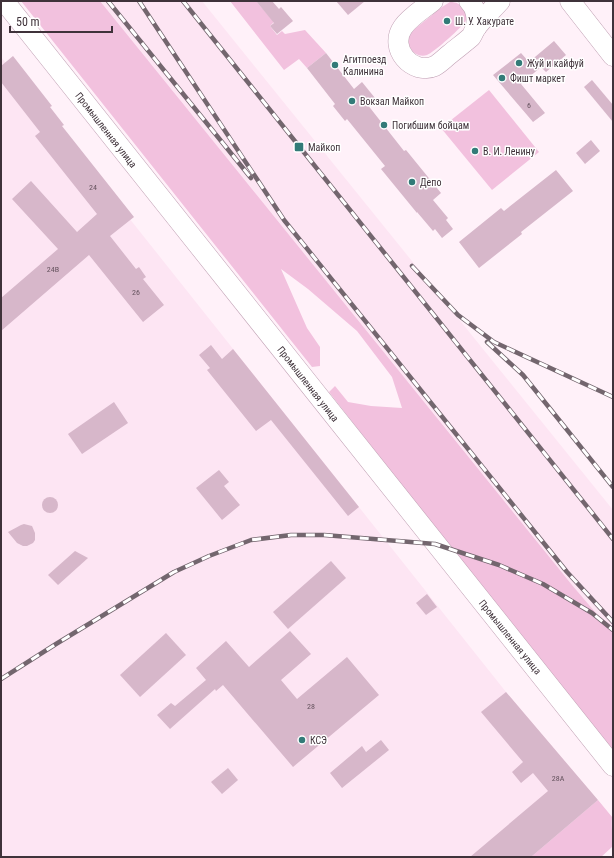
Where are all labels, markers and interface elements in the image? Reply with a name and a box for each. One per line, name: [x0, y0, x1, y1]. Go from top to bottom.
scale bar: [10, 8, 112, 34]
text: 50 m: [16, 15, 40, 29]
marker: Ш. У. Хакурате: [442, 16, 452, 26]
place label: Ш. У. Хакурате: [455, 16, 514, 27]
place label: Агитпоезд Калинина: [343, 54, 387, 77]
marker: Жуй и кайфуй: [514, 58, 524, 68]
place label: Жуй и кайфуй: [527, 58, 584, 69]
marker: Агитпоезд Калинина: [330, 60, 340, 70]
place label: Фишт маркет: [510, 72, 565, 84]
marker: Фишт маркет: [497, 73, 507, 83]
street label: Промышленная улица: [73, 90, 139, 170]
marker: Вокзал Майкоп: [347, 96, 357, 106]
place label: Вокзал Майкоп: [360, 96, 424, 107]
house number: 6: [527, 101, 531, 110]
marker: Погибшим бойцам: [379, 120, 389, 130]
place label: Погибшим бойцам: [392, 120, 469, 131]
marker: Майкоп: [293, 141, 305, 153]
place label: Майкоп: [308, 142, 340, 153]
marker: В. И. Ленину: [470, 146, 480, 156]
place label: В. И. Ленину: [483, 146, 535, 157]
marker: Депо: [407, 177, 417, 187]
place label: Депо: [420, 177, 441, 188]
house number: 24: [89, 183, 97, 192]
house number: 24В: [47, 265, 59, 274]
house number: 26: [132, 288, 140, 297]
street label: Промышленная улица: [275, 344, 341, 424]
street label: Промышленная улица: [477, 598, 544, 677]
house number: 28: [307, 702, 315, 711]
marker: КСЭ: [297, 735, 307, 745]
place label: КСЭ: [310, 735, 327, 746]
house number: 28А: [552, 774, 565, 783]

